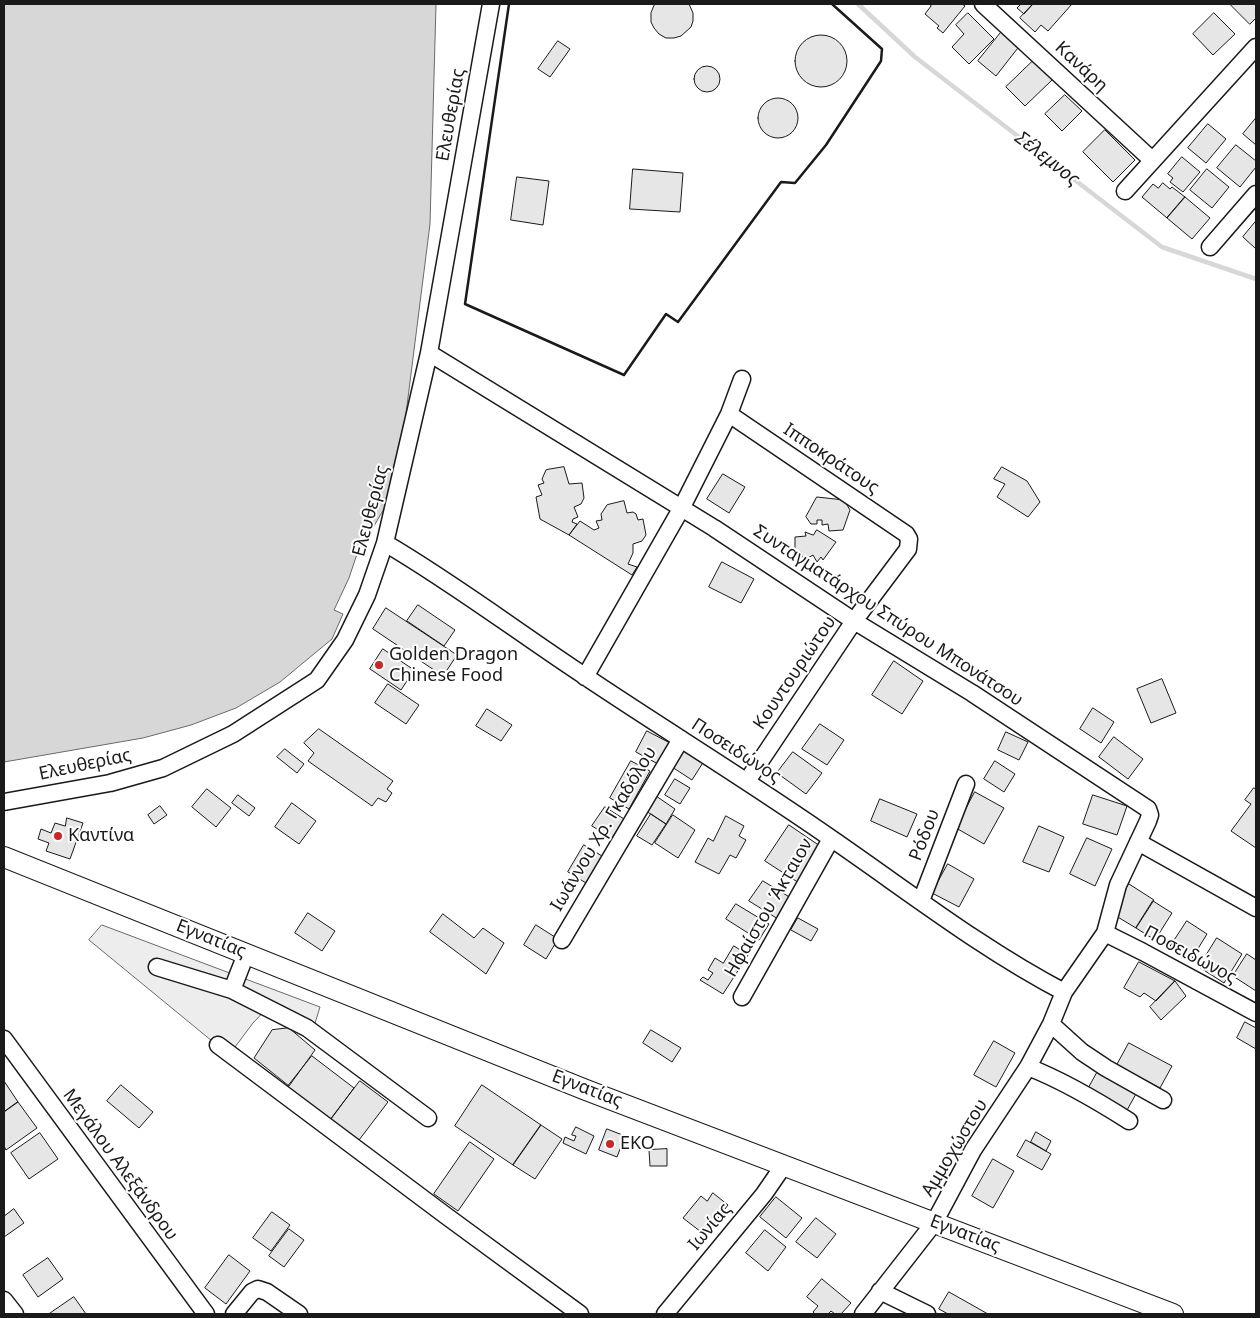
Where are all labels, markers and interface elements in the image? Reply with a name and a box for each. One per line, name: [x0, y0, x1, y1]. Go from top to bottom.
street label: Κανάρη: [1050, 37, 1112, 97]
street label: Ελευθερίας: [432, 67, 470, 163]
water label: Σέλεμνος: [1010, 127, 1084, 191]
street label: Ιπποκράτους: [779, 419, 883, 499]
street label: Ελευθερίας: [348, 463, 394, 559]
street label: Συνταγματάρχου Σπύρου Μπονάτσου: [749, 521, 1027, 711]
street label: Κουντουριώτου: [749, 612, 841, 734]
place label: Golden Dragon Chinese Food: [389, 644, 518, 686]
marker: Golden Dragon Chinese Food: [373, 659, 385, 671]
street label: Ποσειδώνος: [687, 714, 785, 788]
street label: Ιωάννου Χρ. Γκαδόλου: [546, 743, 662, 915]
street label: Ελευθερίας: [37, 745, 133, 785]
street label: Ρόδου: [905, 806, 945, 864]
place label: Καντίνα: [68, 825, 134, 847]
marker: Καντίνα: [52, 830, 64, 842]
street label: Ηφαίστου Άκταιον: [721, 835, 817, 981]
street label: Εγνατίας: [173, 915, 249, 963]
street label: Ποσειδώνος: [1140, 921, 1240, 989]
street label: Εγνατίας: [549, 1066, 625, 1112]
street label: Μεγάλου Αλεξάνδρου: [58, 1085, 182, 1245]
street label: Αμμοχώστου: [917, 1095, 993, 1201]
place label: EKO: [620, 1133, 655, 1155]
marker: EKO: [604, 1138, 616, 1150]
street label: Ιωνίας: [684, 1199, 736, 1255]
street label: Εγνατίας: [927, 1211, 1003, 1257]

